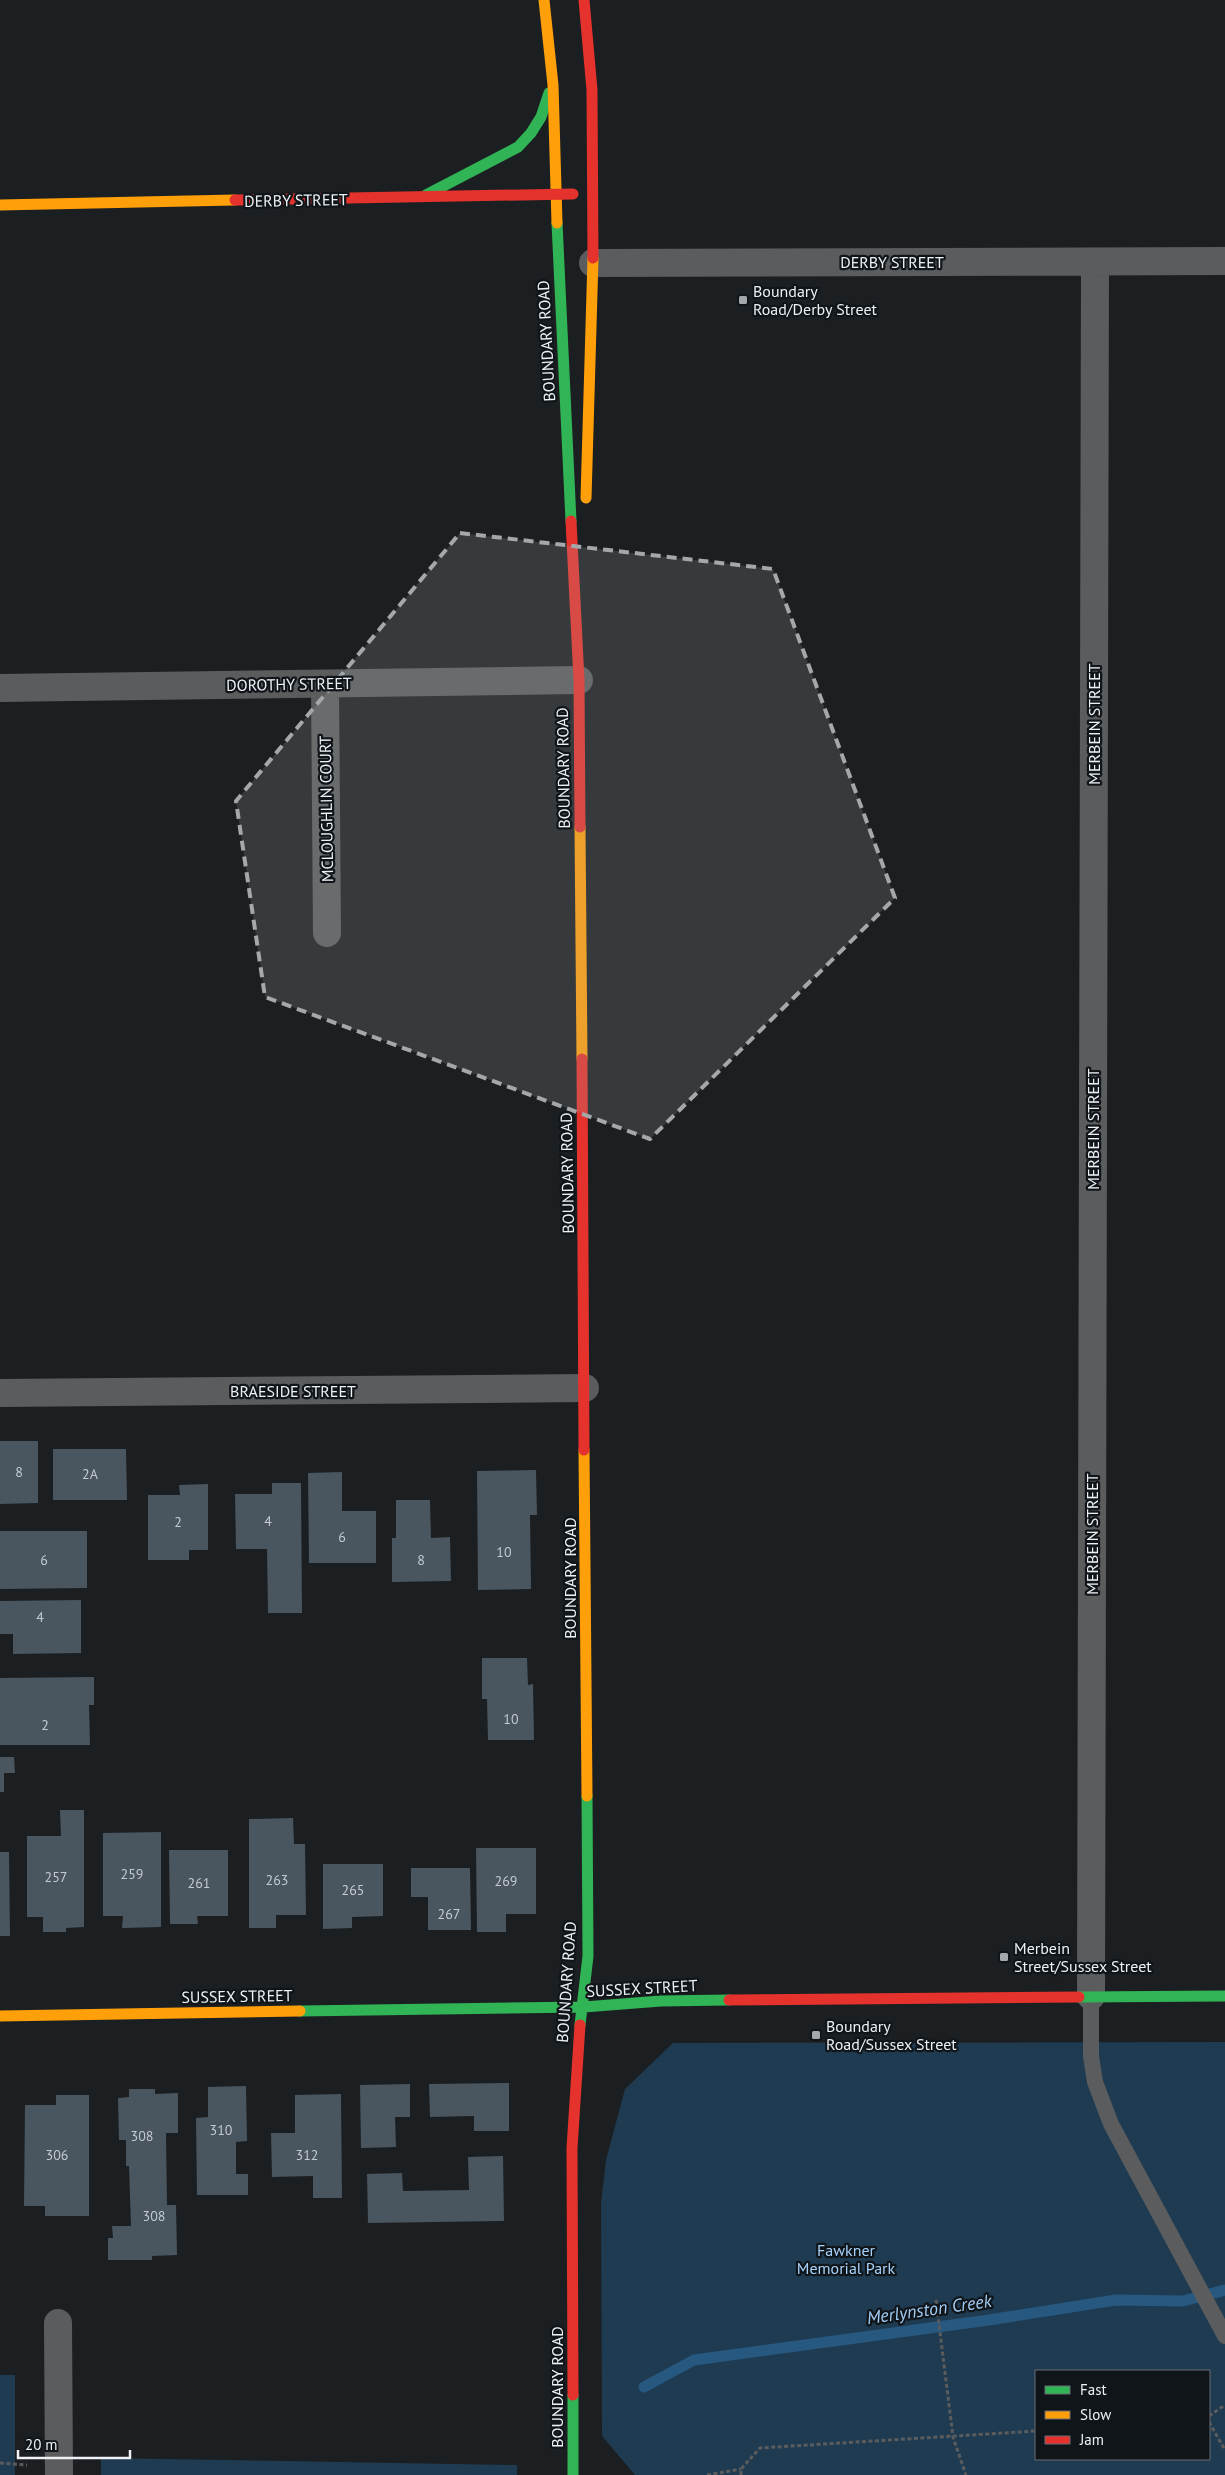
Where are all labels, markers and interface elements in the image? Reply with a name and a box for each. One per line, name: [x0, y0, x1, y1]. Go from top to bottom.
street label: DERBY STREET: [244, 189, 348, 211]
street label: DERBY STREET: [840, 252, 944, 272]
street label: BOUNDARY ROAD: [533, 280, 559, 402]
place label: Boundary Road/Derby Street: [753, 281, 878, 319]
marker: Boundary Road/Derby Street: [737, 294, 749, 306]
street label: MERBEIN STREET: [1084, 663, 1104, 785]
street label: DOROTHY STREET: [226, 673, 352, 695]
street label: BOUNDARY ROAD: [552, 707, 574, 829]
street label: MCLOUGHLIN COURT: [315, 736, 337, 882]
street label: MERBEIN STREET: [1083, 1068, 1103, 1190]
street label: BOUNDARY ROAD: [556, 1112, 578, 1234]
street label: BRAESIDE STREET: [230, 1381, 356, 1401]
house number: 8: [15, 1463, 23, 1481]
house number: 2A: [82, 1465, 99, 1483]
street label: MERBEIN STREET: [1082, 1473, 1102, 1595]
house number: 4: [264, 1512, 272, 1530]
house number: 2: [174, 1513, 182, 1531]
street label: BOUNDARY ROAD: [560, 1517, 580, 1639]
house number: 6: [338, 1528, 346, 1546]
house number: 10: [496, 1543, 512, 1561]
house number: 6: [40, 1551, 48, 1569]
house number: 8: [417, 1551, 425, 1569]
house number: 4: [36, 1608, 44, 1626]
house number: 10: [503, 1710, 519, 1728]
house number: 2: [41, 1716, 49, 1734]
house number: 259: [121, 1865, 143, 1883]
house number: 257: [45, 1868, 67, 1886]
house number: 263: [266, 1871, 288, 1889]
house number: 269: [495, 1872, 517, 1890]
house number: 261: [188, 1874, 210, 1892]
house number: 265: [342, 1881, 364, 1899]
house number: 267: [438, 1905, 460, 1923]
street label: BOUNDARY ROAD: [552, 1921, 580, 2043]
place label: Merbein Street/Sussex Street: [1014, 1938, 1152, 1976]
marker: Merbein Street/Sussex Street: [998, 1951, 1010, 1963]
street label: SUSSEX STREET: [586, 1975, 698, 2001]
street label: SUSSEX STREET: [181, 1985, 293, 2007]
place label: Boundary Road/Sussex Street: [826, 2016, 957, 2054]
marker: Boundary Road/Sussex Street: [810, 2029, 822, 2041]
house number: 310: [210, 2121, 233, 2139]
house number: 308: [131, 2127, 153, 2145]
house number: 306: [46, 2146, 68, 2164]
house number: 312: [296, 2146, 318, 2164]
house number: 308: [143, 2207, 165, 2225]
park label: Fawkner Memorial Park: [797, 2240, 896, 2278]
water label: Merlynston Creek: [865, 2289, 994, 2329]
street label: BOUNDARY ROAD: [547, 2326, 567, 2448]
legend: [1035, 2370, 1210, 2460]
text: Fast: [1080, 2380, 1107, 2399]
text: Slow: [1080, 2405, 1111, 2424]
scale bar: [18, 2428, 130, 2460]
text: Jam: [1079, 2430, 1104, 2449]
text: 20 m: [25, 2435, 58, 2454]

